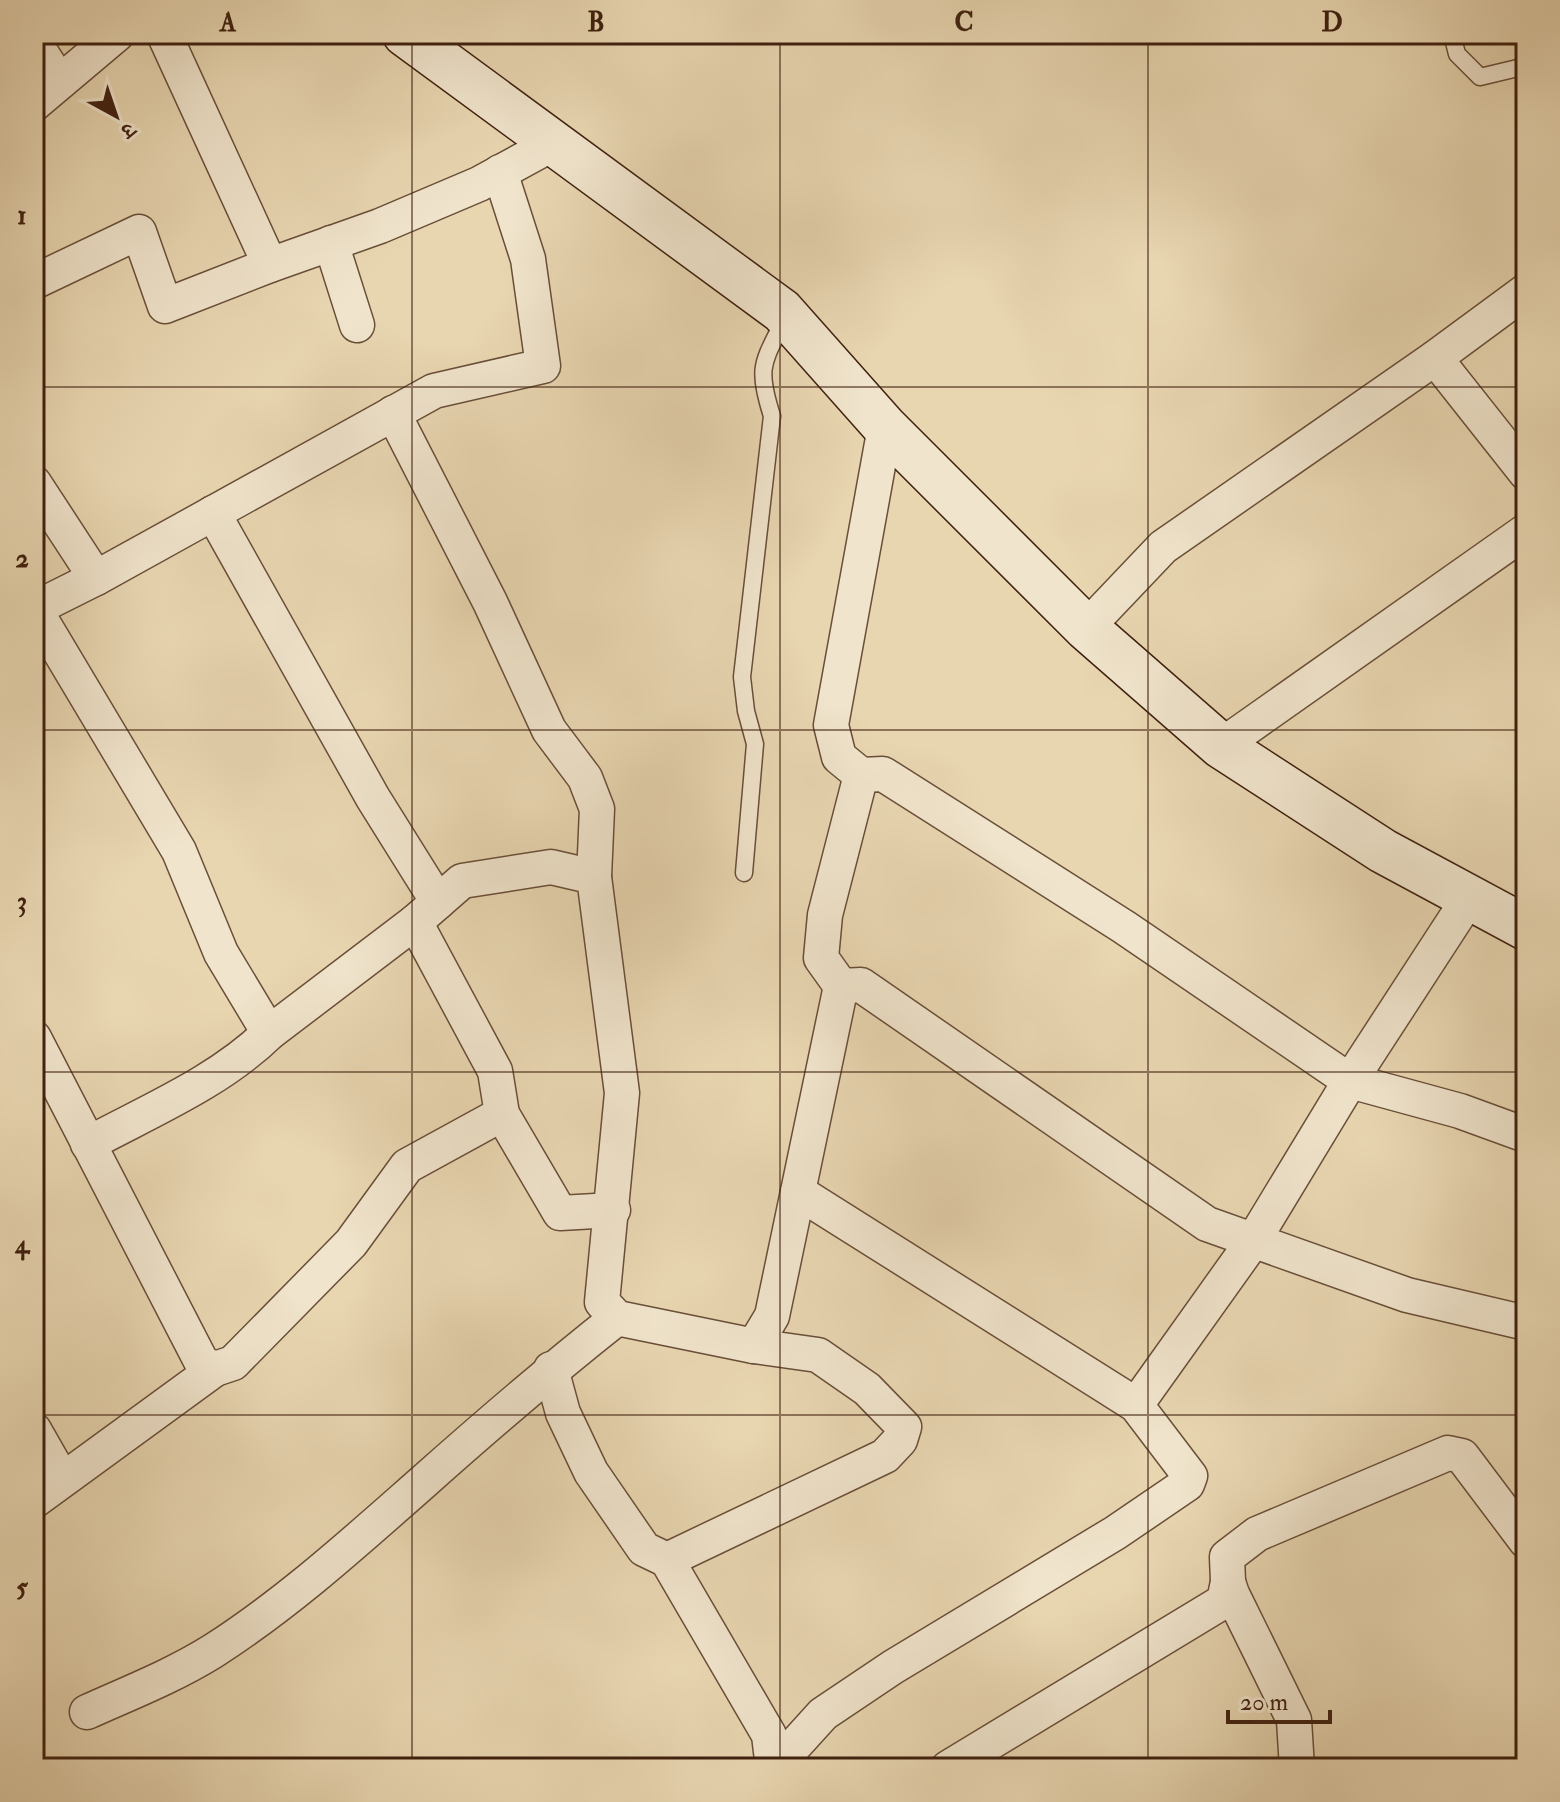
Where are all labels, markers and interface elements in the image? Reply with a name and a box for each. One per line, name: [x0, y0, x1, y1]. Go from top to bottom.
text: A: [219, 7, 237, 39]
text: B: [587, 7, 605, 39]
text: C: [954, 7, 974, 39]
text: D: [1321, 7, 1343, 39]
north arrow: [76, 76, 156, 156]
text: उ: [114, 115, 143, 146]
text: 1: [17, 200, 27, 232]
text: 2: [15, 543, 29, 575]
text: 3: [17, 886, 27, 918]
text: 4: [14, 1229, 31, 1261]
text: 5: [16, 1572, 28, 1604]
scale bar: [1228, 1674, 1330, 1724]
text: 20 m: [1240, 1687, 1289, 1718]

